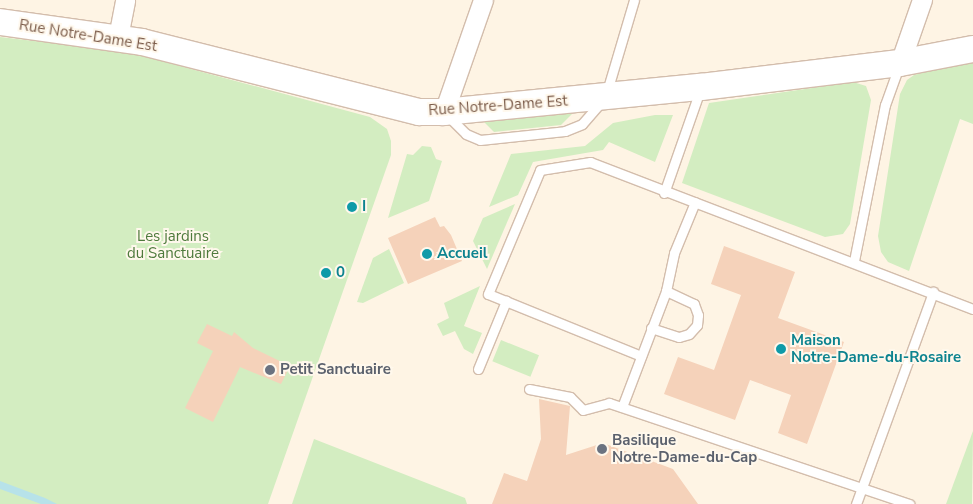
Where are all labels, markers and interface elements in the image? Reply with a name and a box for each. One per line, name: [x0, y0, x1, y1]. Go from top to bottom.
street label: Rue Notre-Dame Est: [18, 16, 158, 56]
street label: Rue Notre-Dame Est: [428, 92, 568, 120]
place label: I: [362, 198, 366, 216]
marker: I: [346, 201, 358, 213]
park label: Les jardins du Sanctuaire: [127, 227, 219, 262]
place label: Accueil: [437, 245, 488, 263]
marker: Accueil: [421, 248, 433, 260]
place label: 0: [336, 264, 345, 282]
marker: 0: [320, 267, 332, 279]
place label: Maison Notre-Dame-du-Rosaire: [791, 331, 961, 366]
marker: Maison Notre-Dame-du-Rosaire: [775, 343, 787, 355]
place label: Petit Sanctuaire: [280, 361, 391, 379]
marker: Petit Sanctuaire: [264, 364, 276, 376]
place label: Basilique Notre-Dame-du-Cap: [612, 431, 757, 466]
marker: Basilique Notre-Dame-du-Cap: [596, 443, 608, 455]

